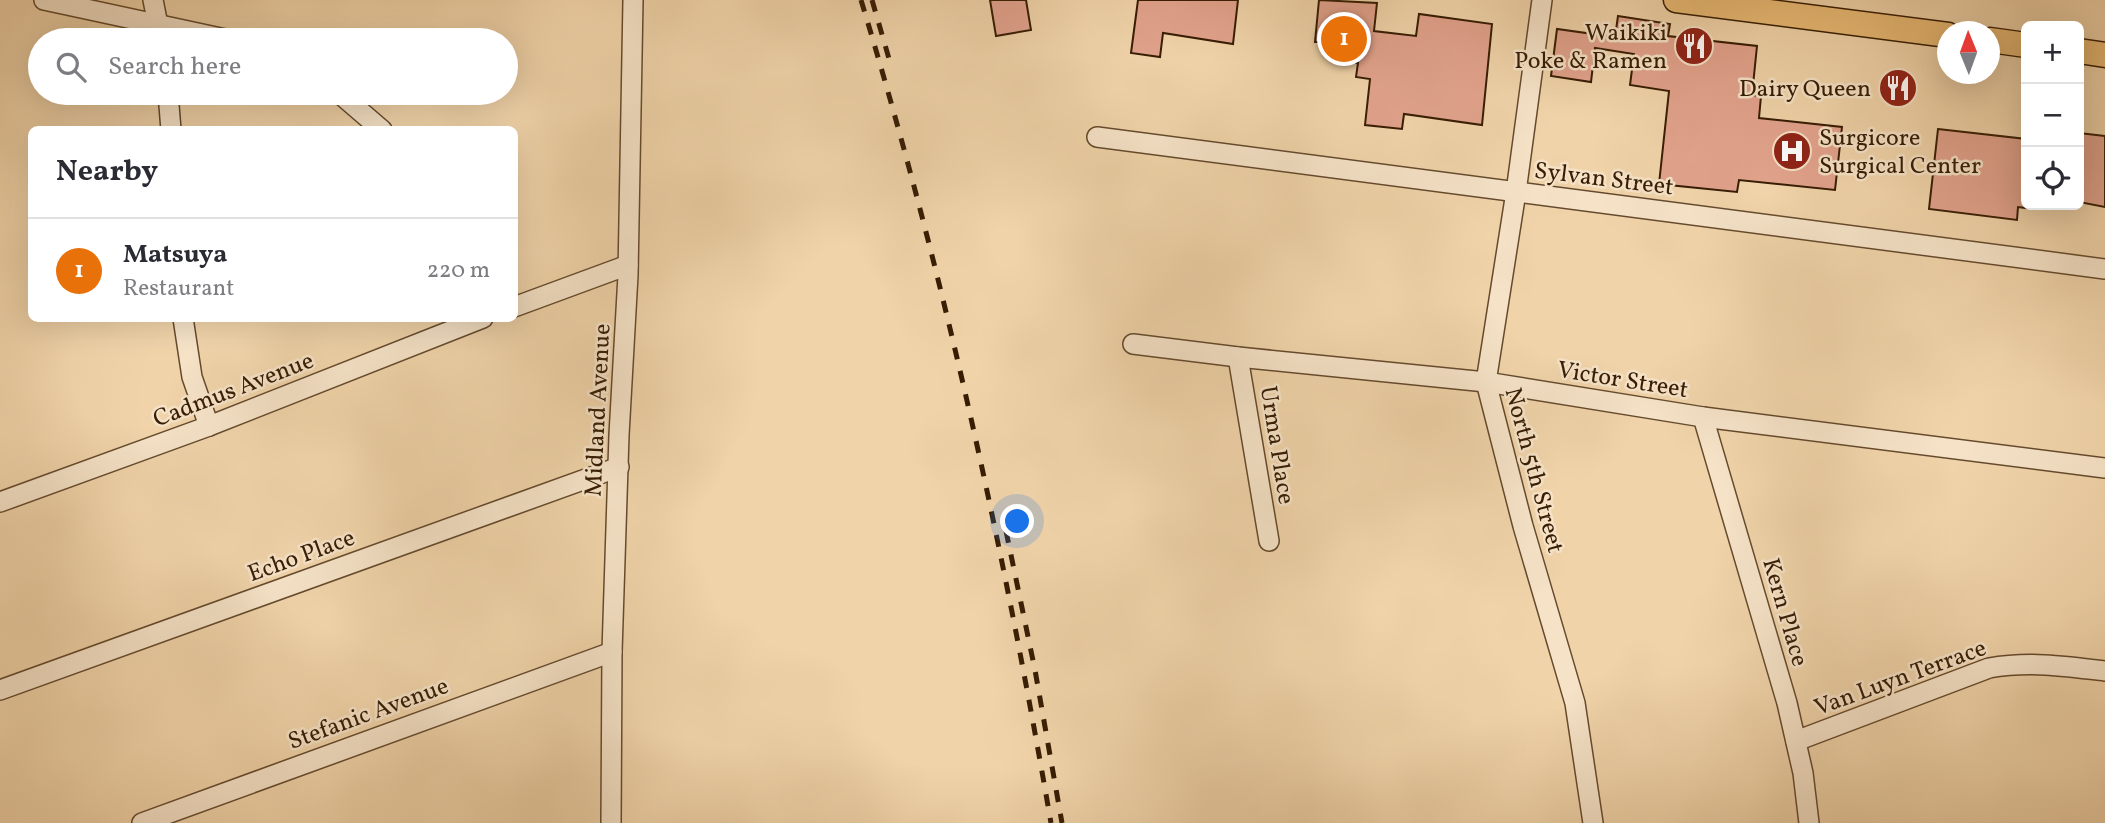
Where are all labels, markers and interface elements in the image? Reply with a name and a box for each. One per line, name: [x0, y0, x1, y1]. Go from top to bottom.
pin: 1: [1321, 13, 1367, 65]
place label: Waikiki Poke & Ramen: [1514, 17, 1667, 79]
north arrow: [1937, 21, 2000, 84]
map controls: [2021, 21, 2084, 210]
button: +: [2021, 21, 2084, 84]
restaurant icon: Waikiki Poke & Ramen: [1673, 25, 1715, 67]
search box: [28, 28, 518, 105]
icon: search: [52, 48, 90, 86]
text: Search here: [108, 49, 241, 85]
restaurant icon: Dairy Queen: [1877, 67, 1919, 109]
place label: Dairy Queen: [1739, 73, 1871, 107]
button: −: [2021, 84, 2084, 147]
place label: Surgicore Surgical Center: [1819, 122, 1981, 184]
hospital icon: Surgicore Surgical Center: [1771, 130, 1813, 172]
button: locate: [2021, 147, 2084, 210]
text: Nearby: [56, 151, 158, 193]
street label: Sylvan Street: [1532, 155, 1675, 205]
text: Matsuya: [123, 237, 227, 273]
text: 1: [74, 255, 84, 287]
text: 220 m: [427, 255, 490, 287]
text: Restaurant: [123, 273, 234, 305]
street label: Midland Avenue: [577, 323, 621, 498]
street label: Cadmus Avenue: [148, 345, 319, 437]
street label: Victor Street: [1555, 354, 1691, 408]
street label: Urma Place: [1250, 384, 1302, 507]
street label: North 5th Street: [1495, 384, 1572, 557]
your location: [1000, 504, 1034, 538]
street label: Echo Place: [243, 522, 360, 592]
street label: Kern Place: [1752, 554, 1816, 671]
street label: Van Luyn Terrace: [1810, 632, 1992, 726]
street label: Stefanic Avenue: [284, 670, 454, 760]

